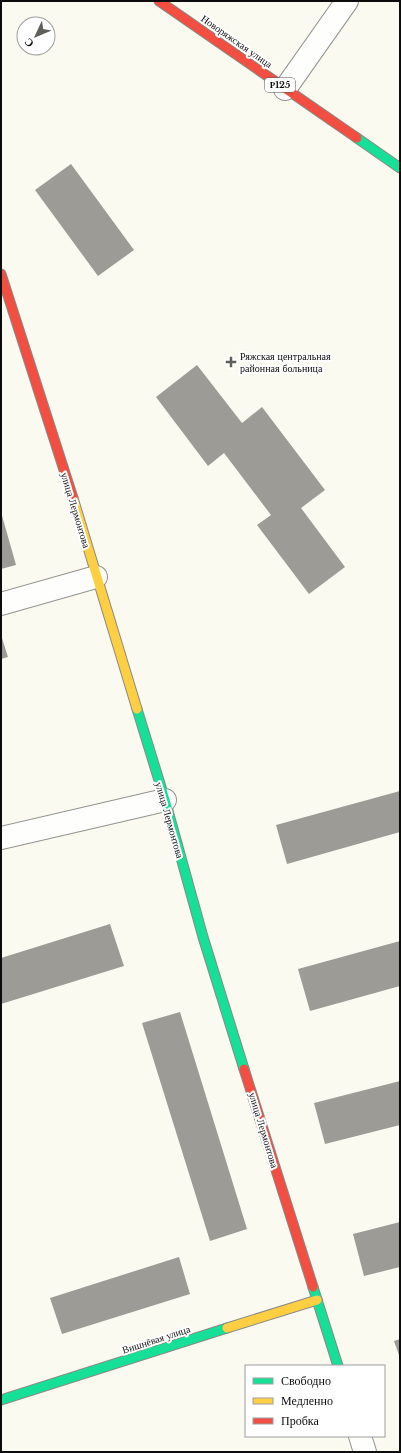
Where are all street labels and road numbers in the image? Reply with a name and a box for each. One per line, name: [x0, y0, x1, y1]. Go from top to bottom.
street label: Новоряжская улица: [199, 12, 275, 71]
road number: Р125: [265, 78, 295, 92]
street label: улица Лермонтова: [58, 471, 93, 550]
street label: улица Лермонтова: [152, 781, 187, 860]
street label: улица Лермонтова: [246, 1091, 281, 1170]
street label: Вишнёвая улица: [121, 1322, 192, 1357]

